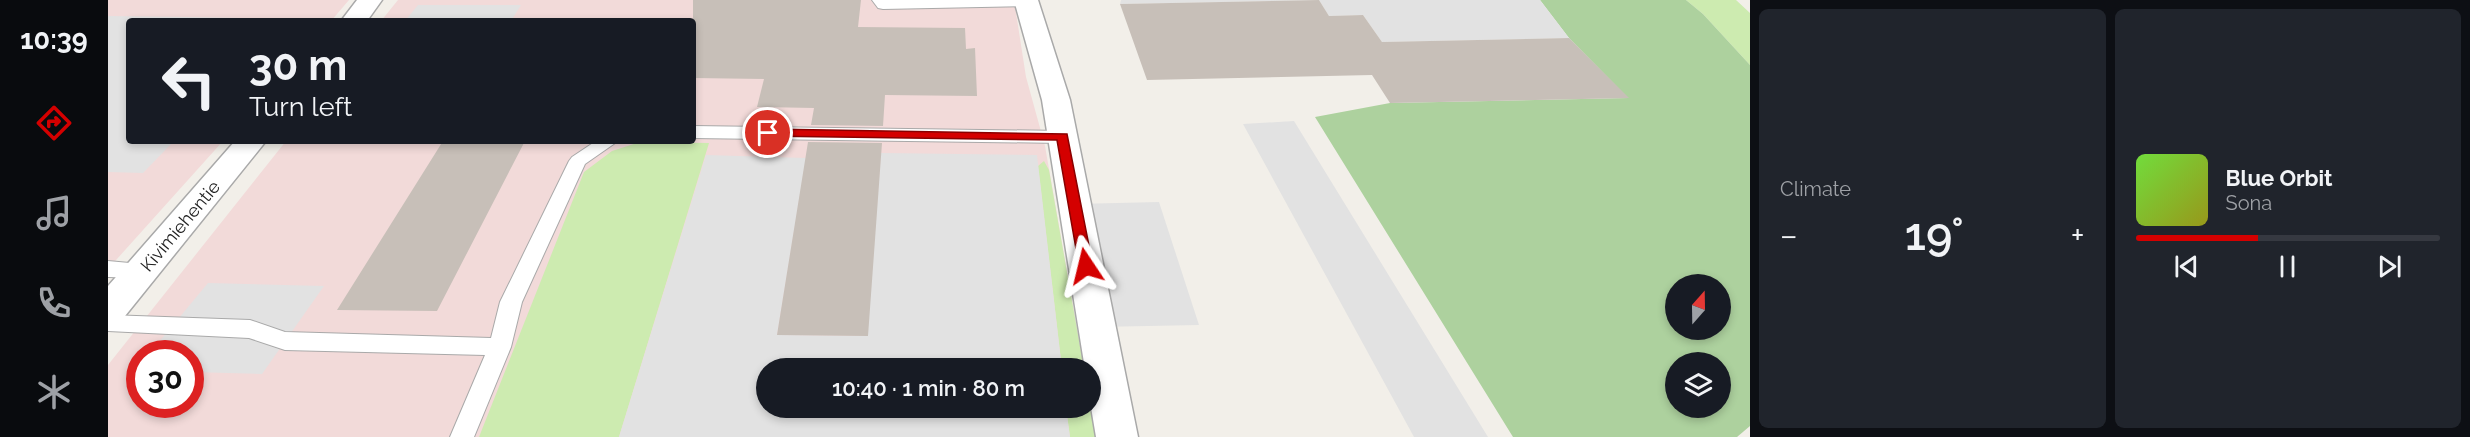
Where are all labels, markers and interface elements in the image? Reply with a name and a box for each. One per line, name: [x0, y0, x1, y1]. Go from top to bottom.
text: 10:39: [20, 24, 88, 55]
text: 30 m: [249, 41, 347, 90]
icon: left: [150, 42, 228, 120]
text: Turn left: [249, 91, 352, 122]
icon: directions: [33, 102, 75, 144]
pin: [742, 107, 793, 158]
icon: arrive: [751, 116, 784, 149]
text: Blue Orbit: [2226, 165, 2333, 191]
street label: Kivimiehentie: [136, 176, 224, 276]
text: Climate: [1780, 177, 1851, 201]
text: Sona: [2226, 191, 2272, 215]
icon: music: [33, 192, 75, 234]
text: 19°: [1905, 208, 1964, 261]
text: −: [1780, 216, 1798, 255]
text: +: [2071, 216, 2084, 255]
position arrow: [1054, 234, 1118, 298]
icon: previous: [2170, 250, 2203, 283]
icon: pause: [2271, 250, 2304, 283]
icon: next: [2373, 250, 2406, 283]
north arrow: [1665, 274, 1731, 340]
map controls: [1665, 274, 1731, 418]
icon: phone: [33, 282, 75, 324]
speed limit sign: 30: [126, 340, 204, 418]
button: layers: [1665, 352, 1731, 418]
icon: climate: [33, 371, 75, 413]
text: 10:40 · 1 min · 80 m: [832, 375, 1025, 401]

